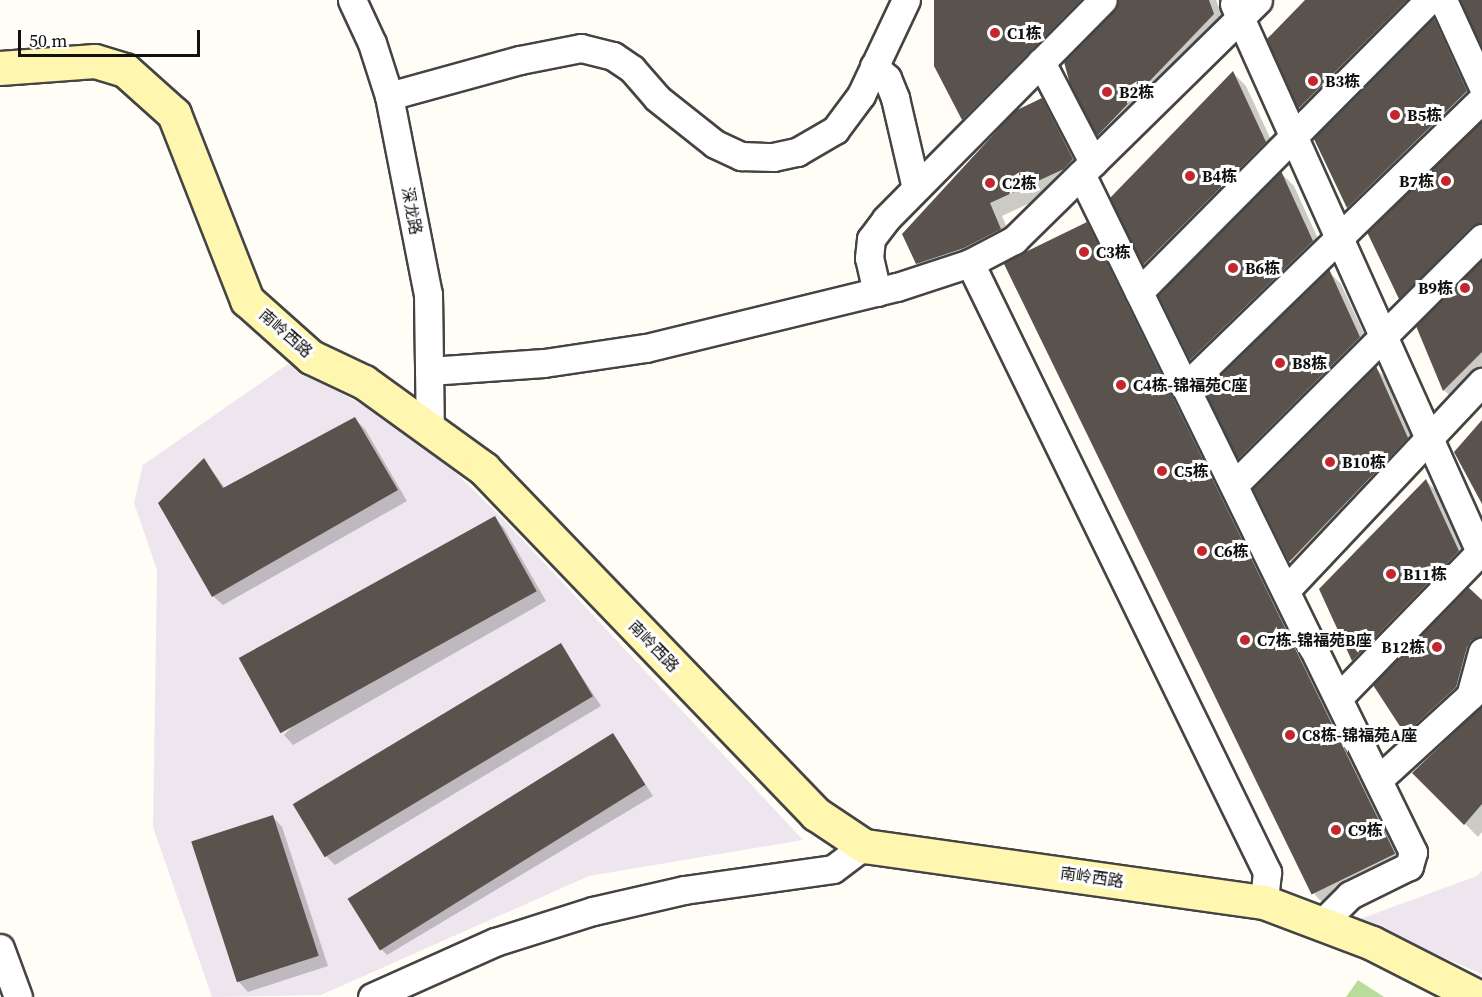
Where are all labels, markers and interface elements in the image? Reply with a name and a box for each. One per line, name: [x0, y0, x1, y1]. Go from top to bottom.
scale bar: [21, 18, 202, 56]
place label: C1栋: [1007, 23, 1042, 43]
marker: C1栋: [988, 26, 1002, 40]
text: 50 m: [29, 28, 67, 53]
place label: B3栋: [1325, 71, 1360, 91]
marker: B3栋: [1306, 74, 1320, 88]
place label: B2栋: [1119, 82, 1154, 102]
marker: B2栋: [1100, 85, 1114, 99]
place label: B5栋: [1407, 105, 1442, 125]
marker: B5栋: [1388, 108, 1402, 122]
place label: B4栋: [1202, 166, 1237, 186]
marker: B4栋: [1183, 169, 1197, 183]
place label: B7栋: [1399, 171, 1434, 191]
place label: C2栋: [1002, 173, 1037, 193]
marker: B7栋: [1439, 174, 1453, 188]
marker: C2栋: [983, 176, 997, 190]
street label: 深龙路: [398, 186, 426, 236]
place label: C3栋: [1096, 242, 1131, 262]
marker: C3栋: [1077, 245, 1091, 259]
place label: B6栋: [1245, 258, 1280, 278]
marker: B6栋: [1226, 261, 1240, 275]
place label: B9栋: [1418, 278, 1453, 298]
marker: B9栋: [1458, 281, 1472, 295]
street label: 南岭西路: [256, 305, 316, 361]
place label: B8栋: [1292, 353, 1327, 373]
marker: B8栋: [1273, 356, 1287, 370]
place label: C4栋-锦福苑C座: [1133, 375, 1247, 395]
marker: C4栋-锦福苑C座: [1114, 378, 1128, 392]
place label: B10栋: [1342, 452, 1386, 472]
marker: B10栋: [1323, 455, 1337, 469]
place label: C5栋: [1174, 461, 1209, 481]
marker: C5栋: [1155, 464, 1169, 478]
place label: C6栋: [1214, 541, 1249, 561]
marker: C6栋: [1195, 544, 1209, 558]
place label: B11栋: [1403, 564, 1447, 584]
marker: B11栋: [1384, 567, 1398, 581]
street label: 南岭西路: [625, 616, 683, 676]
place label: C7栋-锦福苑B座: [1257, 630, 1371, 650]
marker: C7栋-锦福苑B座: [1238, 633, 1252, 647]
place label: B12栋: [1381, 637, 1425, 657]
marker: B12栋: [1430, 640, 1444, 654]
place label: C8栋-锦福苑A座: [1302, 725, 1417, 745]
marker: C8栋-锦福苑A座: [1283, 728, 1297, 742]
place label: C9栋: [1348, 820, 1383, 840]
marker: C9栋: [1329, 823, 1343, 837]
street label: 南岭西路: [1059, 863, 1125, 891]

